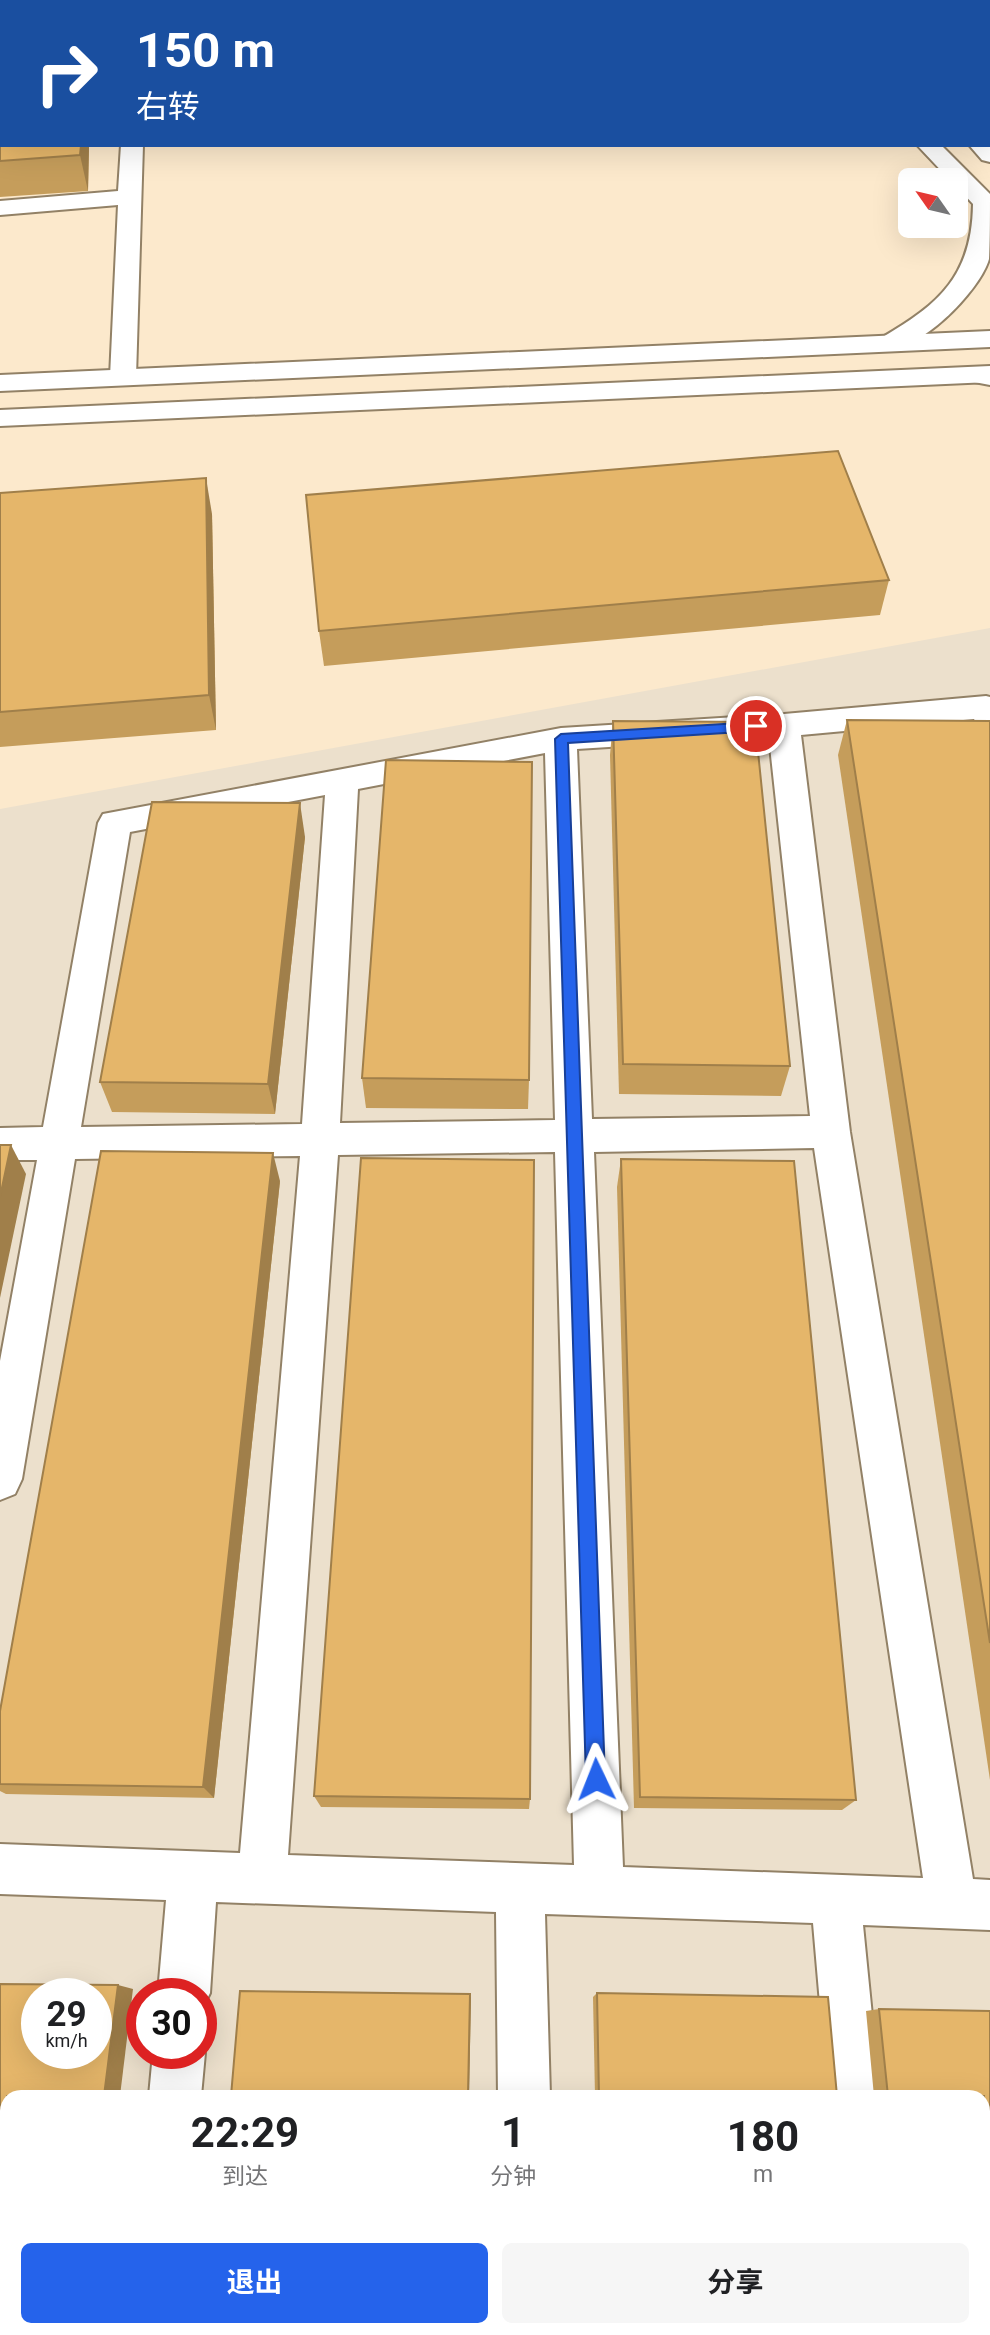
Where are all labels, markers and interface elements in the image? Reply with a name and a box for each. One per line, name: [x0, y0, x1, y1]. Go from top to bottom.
text: 150 m: [136, 22, 275, 79]
icon: right: [21, 28, 112, 119]
text: 右转: [136, 88, 200, 126]
north arrow: [898, 168, 968, 238]
map controls: [898, 168, 968, 238]
pin: [726, 696, 786, 756]
icon: arrive: [737, 707, 775, 745]
position arrow: [559, 1742, 633, 1816]
speed limit sign: 30: [126, 1978, 217, 2069]
text: 29: [46, 1994, 87, 2035]
text: km/h: [45, 2030, 88, 2051]
text: 22:29: [191, 2108, 299, 2157]
text: 1: [501, 2108, 525, 2157]
text: 180: [727, 2112, 799, 2161]
text: m: [753, 2161, 773, 2188]
text: 到达: [222, 2163, 268, 2190]
text: 分钟: [490, 2163, 536, 2190]
button: 退出: [21, 2243, 488, 2323]
button: 分享: [502, 2243, 969, 2323]

